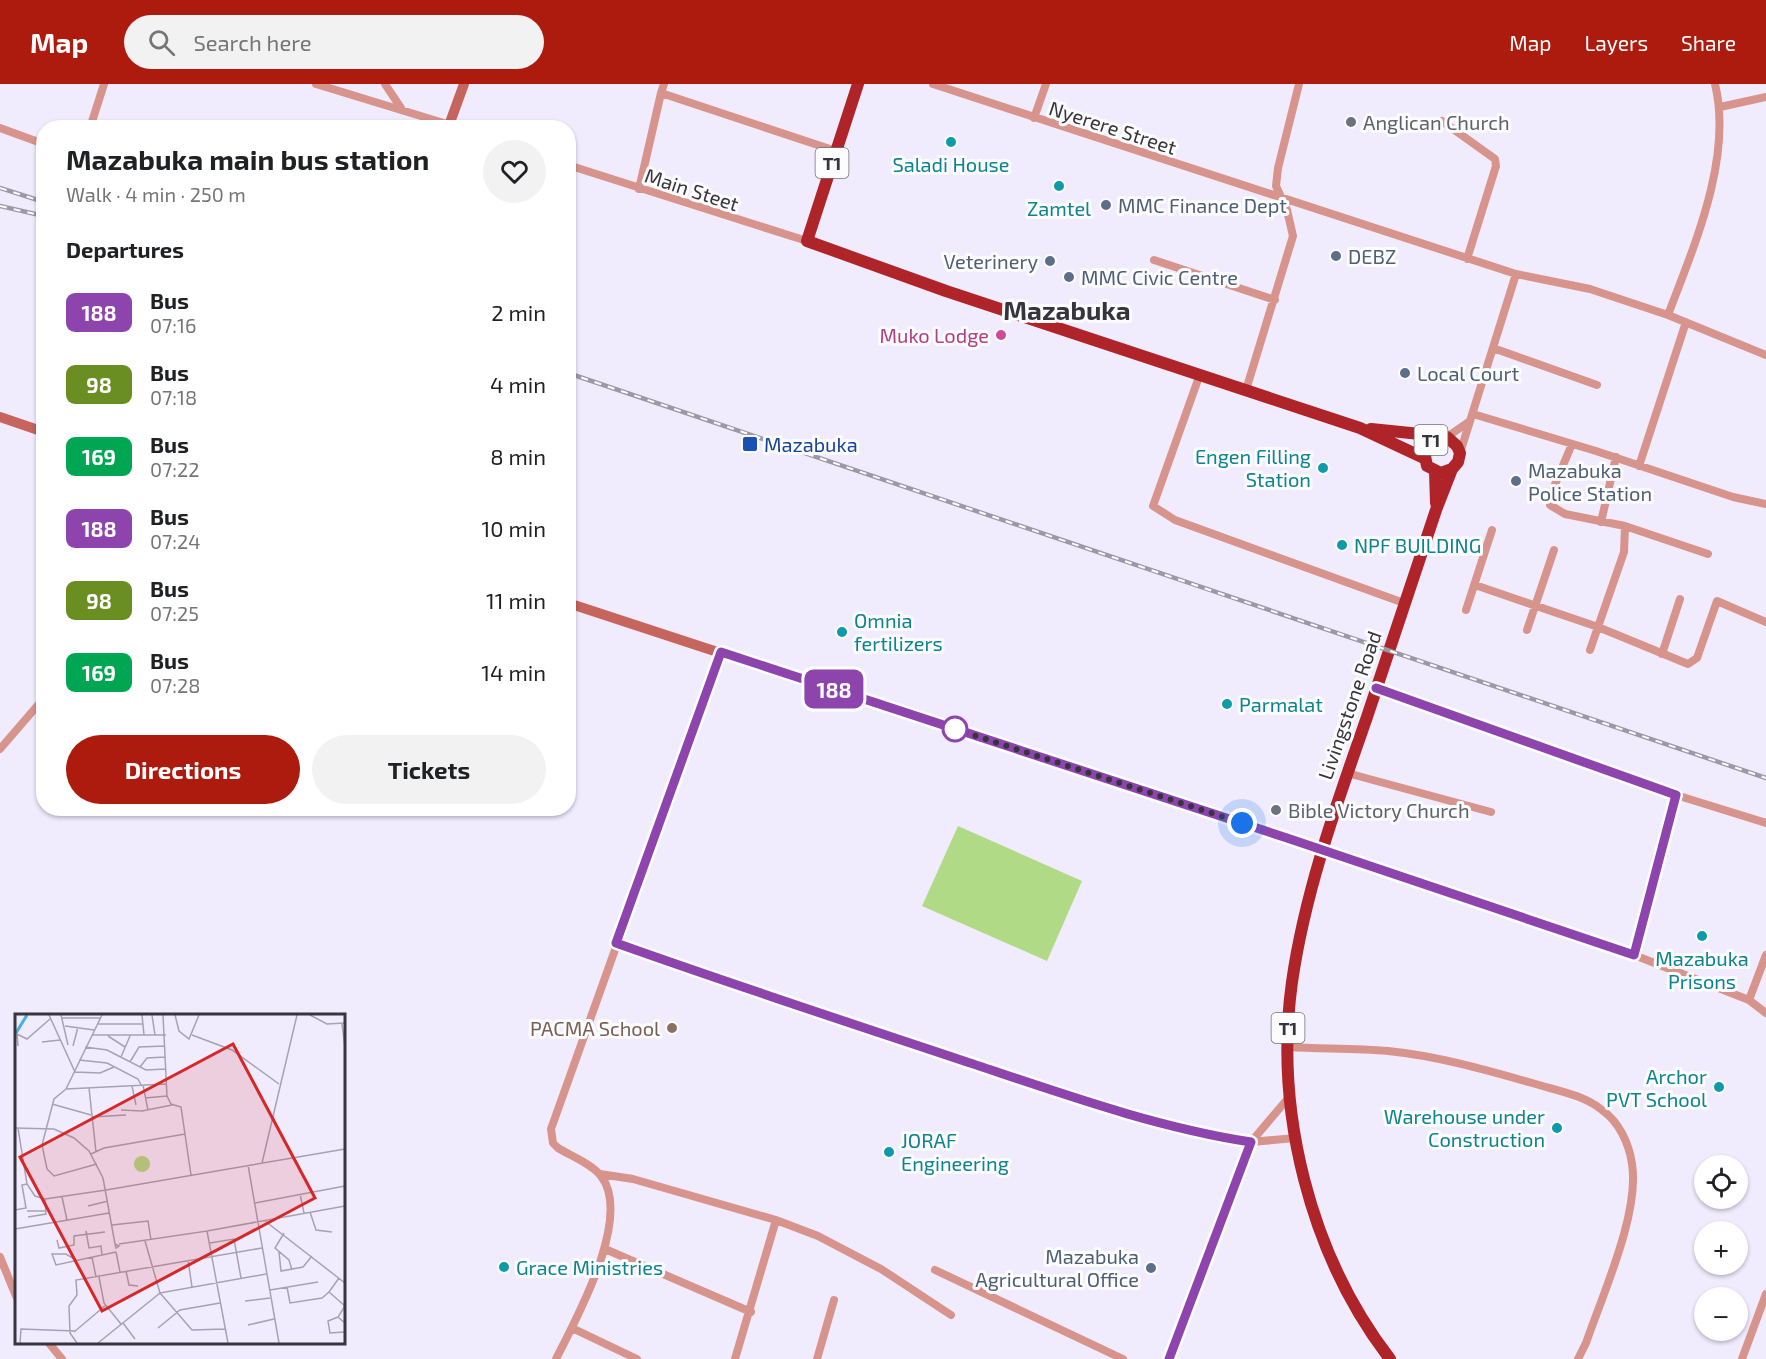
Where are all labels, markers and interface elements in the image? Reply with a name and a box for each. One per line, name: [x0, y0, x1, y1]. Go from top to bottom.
search box: [124, 15, 544, 69]
text: Map: [30, 25, 88, 59]
icon: search: [145, 26, 178, 59]
text: Search here: [193, 29, 312, 55]
text: Map: [1509, 30, 1551, 55]
text: Layers: [1584, 30, 1648, 55]
text: Share: [1681, 30, 1736, 55]
street label: Nyerere Street: [1046, 95, 1180, 159]
place label: Anglican Church: [1363, 110, 1510, 134]
marker: Anglican Church: [1344, 115, 1358, 129]
marker: Saladi House: [944, 135, 958, 149]
button: heart: [483, 140, 546, 203]
text: Mazabuka main bus station: [66, 142, 429, 176]
road number: T1: [816, 148, 848, 178]
place label: Saladi House: [892, 152, 1010, 176]
street label: Main Steet: [642, 163, 742, 216]
marker: Zamtel: [1052, 179, 1066, 193]
text: Walk · 4 min · 250 m: [66, 182, 246, 206]
place label: MMC Finance Dept: [1118, 193, 1287, 217]
place label: Zamtel: [1027, 196, 1091, 220]
marker: MMC Finance Dept: [1099, 198, 1113, 212]
text: Departures: [66, 236, 184, 262]
place label: DEBZ: [1348, 244, 1396, 268]
place label: Veterinery: [944, 249, 1038, 273]
marker: DEBZ: [1329, 249, 1343, 263]
marker: Veterinery: [1043, 254, 1057, 268]
place label: MMC Civic Centre: [1081, 265, 1238, 289]
marker: MMC Civic Centre: [1062, 270, 1076, 284]
text: Bus: [150, 287, 189, 313]
district label: Mazabuka: [1003, 294, 1131, 325]
text: 2 min: [491, 299, 546, 325]
text: 188: [81, 300, 117, 325]
text: 07:16: [150, 313, 196, 337]
place label: Muko Lodge: [879, 323, 989, 347]
marker: Muko Lodge: [994, 328, 1008, 342]
text: Bus: [150, 359, 189, 385]
place label: Local Court: [1417, 361, 1519, 385]
marker: Local Court: [1398, 366, 1412, 380]
text: 4 min: [490, 371, 546, 397]
text: 98: [86, 372, 112, 397]
text: 07:18: [150, 385, 197, 409]
road number: T1: [1414, 425, 1448, 455]
text: Bus: [150, 431, 189, 457]
place label: Mazabuka: [764, 432, 858, 456]
marker: Mazabuka: [741, 435, 759, 453]
text: 8 min: [490, 443, 546, 469]
text: 169: [82, 444, 116, 469]
place label: Engen Filling Station: [1195, 444, 1311, 491]
text: 07:22: [150, 457, 200, 481]
place label: Mazabuka Police Station: [1528, 458, 1652, 505]
marker: Engen Filling Station: [1316, 461, 1330, 475]
marker: Mazabuka Police Station: [1509, 474, 1523, 488]
text: Bus: [150, 503, 189, 529]
text: 10 min: [482, 515, 546, 541]
text: 188: [81, 516, 117, 541]
text: 07:24: [150, 529, 201, 553]
place label: NPF BUILDING: [1354, 533, 1481, 557]
marker: NPF BUILDING: [1335, 538, 1349, 552]
text: Bus: [150, 575, 189, 601]
text: 11 min: [486, 587, 546, 613]
text: 98: [86, 588, 112, 613]
text: 07:25: [150, 601, 199, 625]
place label: Omnia fertilizers: [854, 608, 943, 655]
marker: Omnia fertilizers: [835, 625, 849, 639]
street label: Livingstone Road: [1312, 628, 1386, 782]
text: Bus: [150, 647, 189, 673]
text: 14 min: [481, 659, 546, 685]
text: 169: [82, 660, 116, 685]
line badge: 188: [800, 670, 868, 708]
text: 07:28: [150, 673, 200, 697]
text: 188: [816, 677, 852, 702]
place label: Parmalat: [1239, 692, 1323, 716]
marker: Parmalat: [1220, 697, 1234, 711]
unlabelled marker: [942, 716, 968, 742]
button: Directions: [66, 735, 300, 804]
button: Tickets: [312, 735, 546, 804]
place label: Bible Victory Church: [1288, 798, 1470, 822]
marker: Bible Victory Church: [1269, 803, 1283, 817]
your location: [1227, 808, 1257, 838]
marker: Mazabuka Prisons: [1695, 929, 1709, 943]
place label: Mazabuka Prisons: [1655, 946, 1749, 993]
road number: T1: [1272, 1013, 1304, 1043]
inset map: [15, 1014, 345, 1344]
place label: PACMA School: [530, 1016, 660, 1040]
marker: PACMA School: [665, 1021, 679, 1035]
place label: Archor PVT School: [1606, 1064, 1707, 1111]
marker: Archor PVT School: [1712, 1080, 1726, 1094]
place label: Warehouse under Construction: [1384, 1104, 1545, 1151]
marker: Warehouse under Construction: [1550, 1121, 1564, 1135]
place label: JORAF Engineering: [901, 1128, 1009, 1175]
marker: JORAF Engineering: [882, 1145, 896, 1159]
map controls: [1694, 1155, 1748, 1341]
button: locate: [1694, 1155, 1748, 1209]
button: +: [1694, 1221, 1748, 1275]
place label: Mazabuka Agricultural Office: [975, 1244, 1139, 1291]
place label: Grace Ministries: [516, 1255, 663, 1279]
marker: Grace Ministries: [497, 1260, 511, 1274]
marker: Mazabuka Agricultural Office: [1144, 1261, 1158, 1275]
button: −: [1694, 1287, 1748, 1341]

